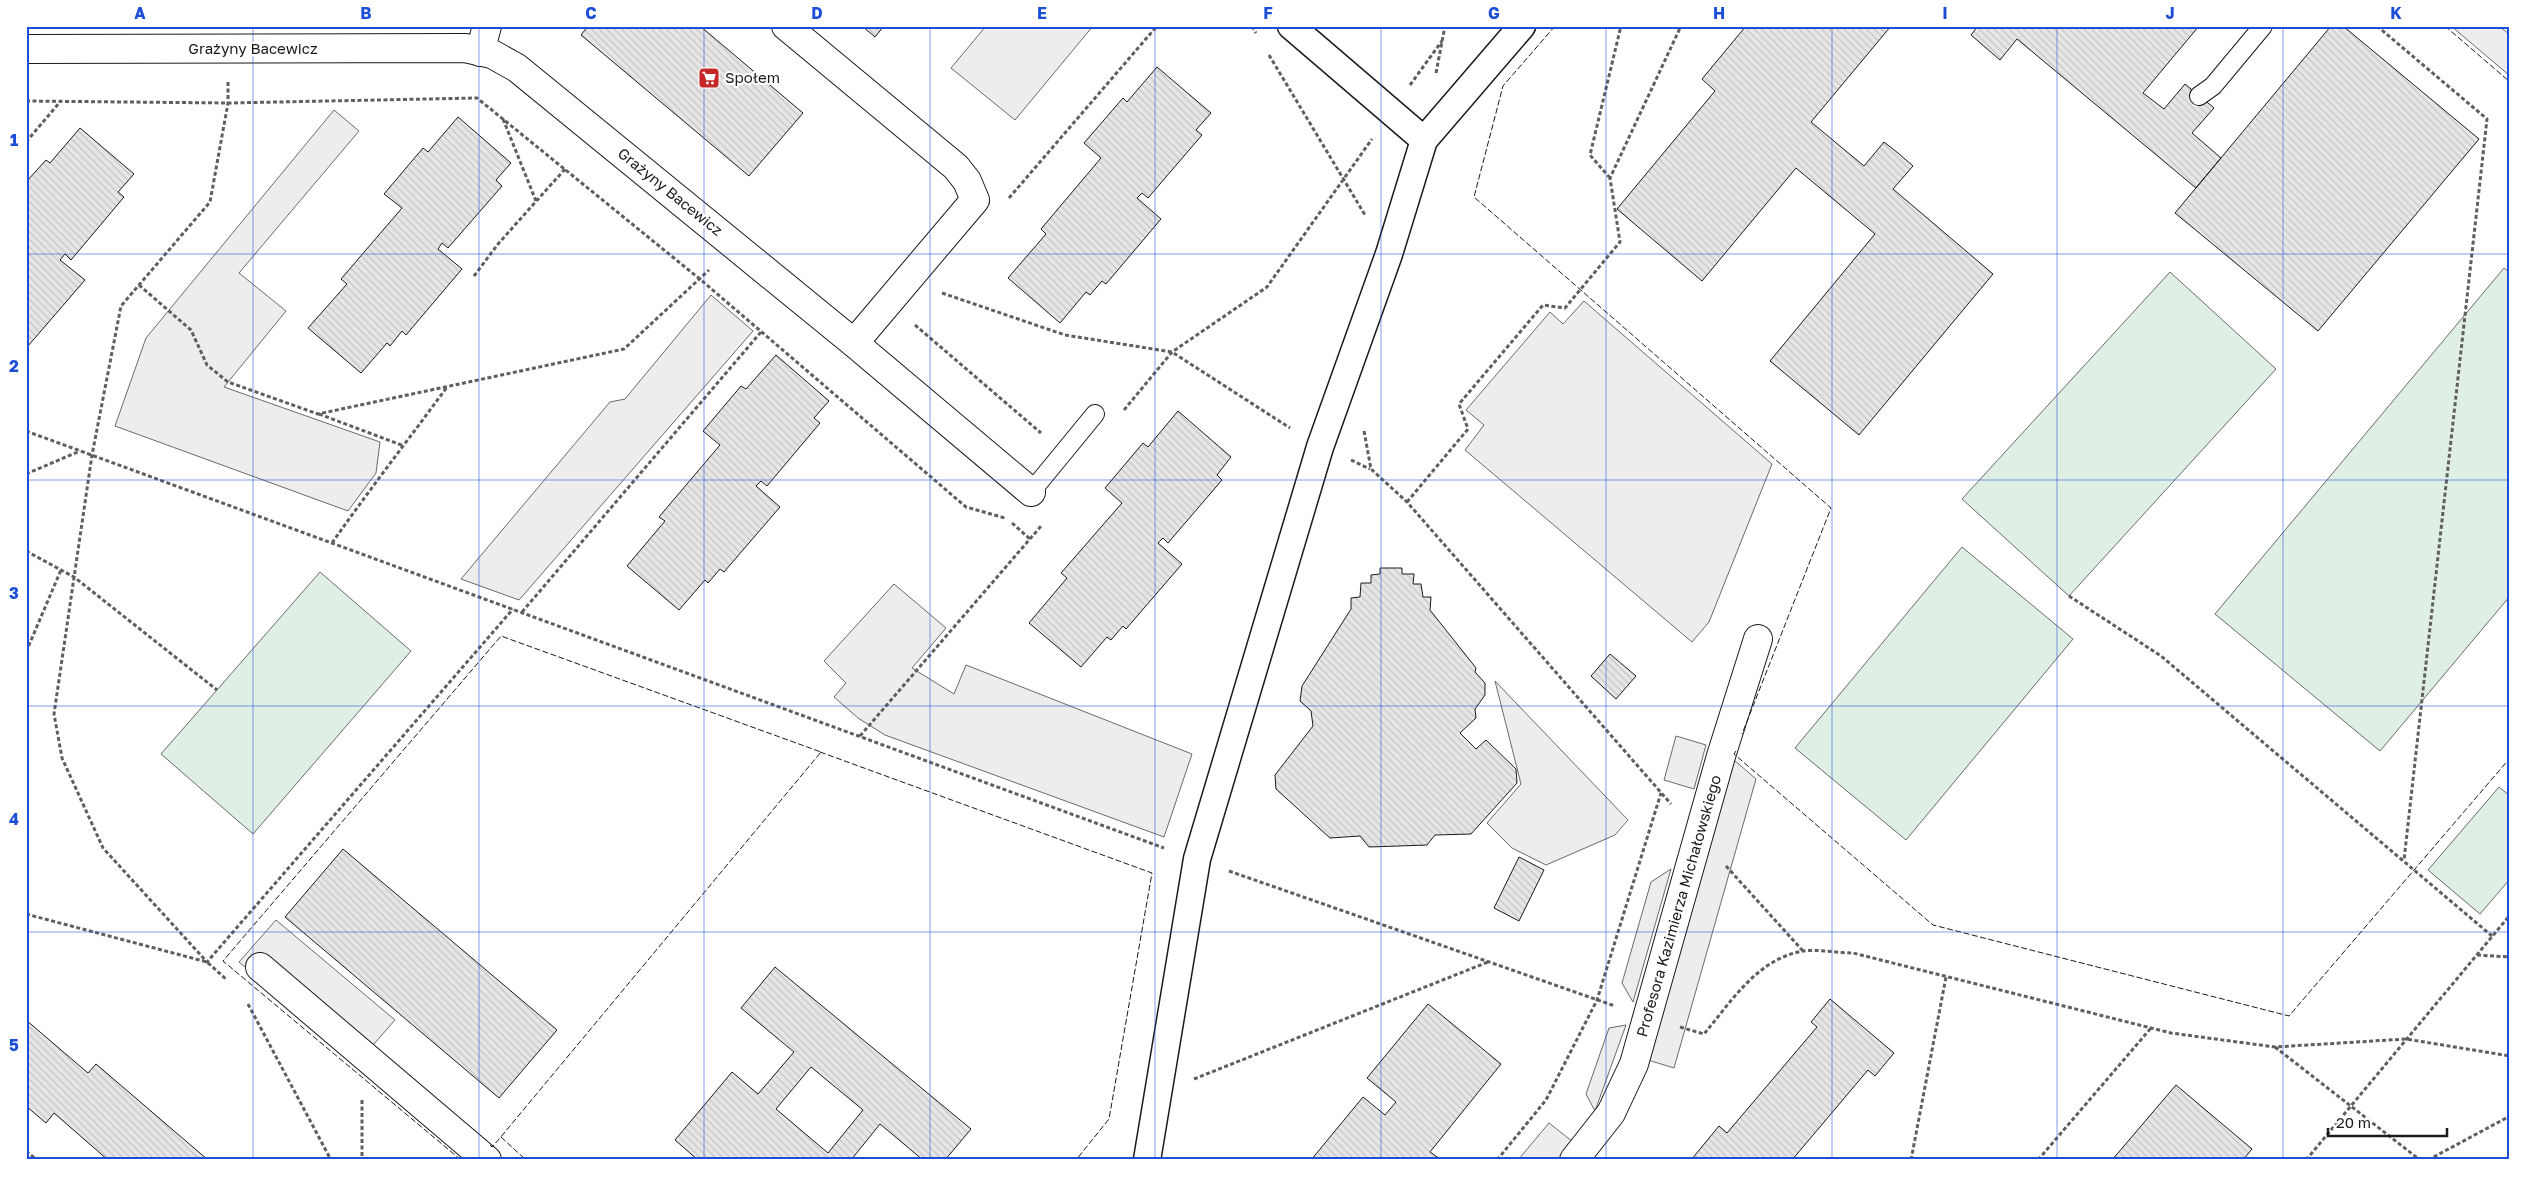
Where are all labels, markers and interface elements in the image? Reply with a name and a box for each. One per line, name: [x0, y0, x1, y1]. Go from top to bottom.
text: A: [134, 3, 146, 23]
text: B: [360, 3, 372, 23]
text: C: [585, 3, 597, 23]
text: D: [811, 3, 823, 23]
text: E: [1037, 3, 1047, 23]
text: F: [1263, 3, 1273, 23]
text: G: [1488, 3, 1500, 23]
text: H: [1713, 3, 1725, 23]
text: I: [1942, 3, 1948, 23]
text: J: [2165, 3, 2175, 23]
text: K: [2390, 3, 2402, 23]
street label: Grażyny Bacewicz: [188, 39, 318, 57]
supermarket icon: Społem: [697, 66, 721, 90]
place label: Społem: [725, 68, 780, 86]
text: 1: [10, 130, 18, 150]
street label: Grażyny Bacewicz: [615, 144, 727, 239]
text: 2: [9, 356, 19, 376]
text: 3: [9, 583, 19, 603]
street label: Profesora Kazimierza Michałowskiego: [1632, 773, 1724, 1039]
text: 4: [9, 809, 19, 829]
text: 5: [9, 1035, 19, 1055]
scale bar: [2328, 1106, 2447, 1138]
text: 20 m: [2336, 1113, 2371, 1131]

